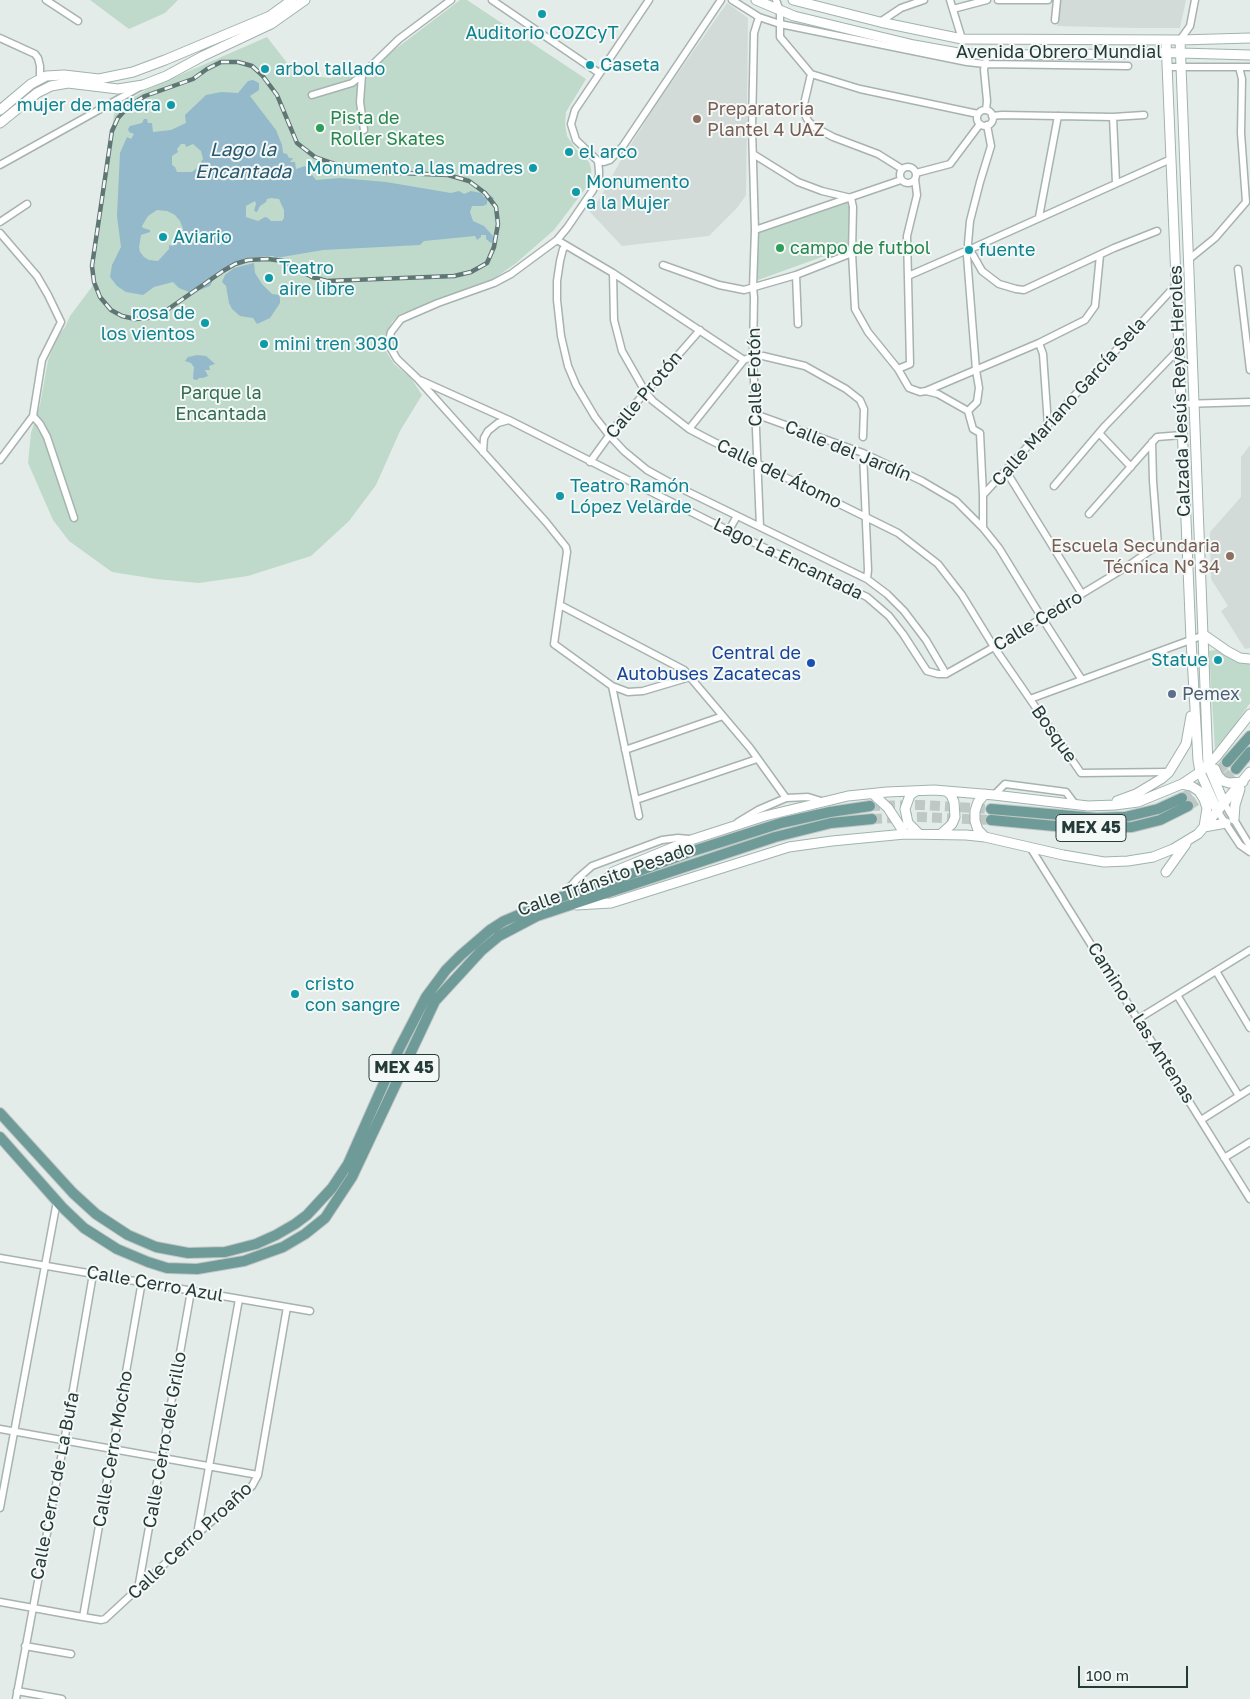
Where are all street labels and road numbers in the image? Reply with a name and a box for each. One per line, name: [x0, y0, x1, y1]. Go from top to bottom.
street label: Avenida Obrero Mundial: [956, 41, 1162, 63]
street label: Calzada Jesús Reyes Heroles: [1165, 265, 1195, 517]
street label: Calle Mariano García Sela: [987, 313, 1151, 491]
street label: Calle Fotón: [743, 327, 767, 427]
street label: Calle Protón: [601, 347, 687, 443]
street label: Calle del Jardín: [782, 416, 914, 486]
street label: Calle del Átomo: [713, 434, 845, 514]
street label: Lago La Encantada: [710, 513, 866, 605]
street label: Calle Cedro: [990, 586, 1086, 656]
street label: Bosque: [1027, 701, 1081, 767]
road number: MEX 45: [1056, 814, 1126, 841]
street label: Calle Tránsito Pesado: [515, 837, 697, 921]
street label: Camino a las Antenas: [1083, 939, 1199, 1107]
road number: MEX 45: [369, 1054, 439, 1082]
street label: Calle Cerro Azul: [85, 1261, 225, 1307]
street label: Calle Cerro del Grillo: [139, 1350, 191, 1530]
street label: Calle Cerro Mocho: [89, 1369, 137, 1529]
street label: Calle Cerro de La Bufa: [26, 1390, 84, 1582]
street label: Calle Cerro Proaño: [123, 1478, 257, 1604]

